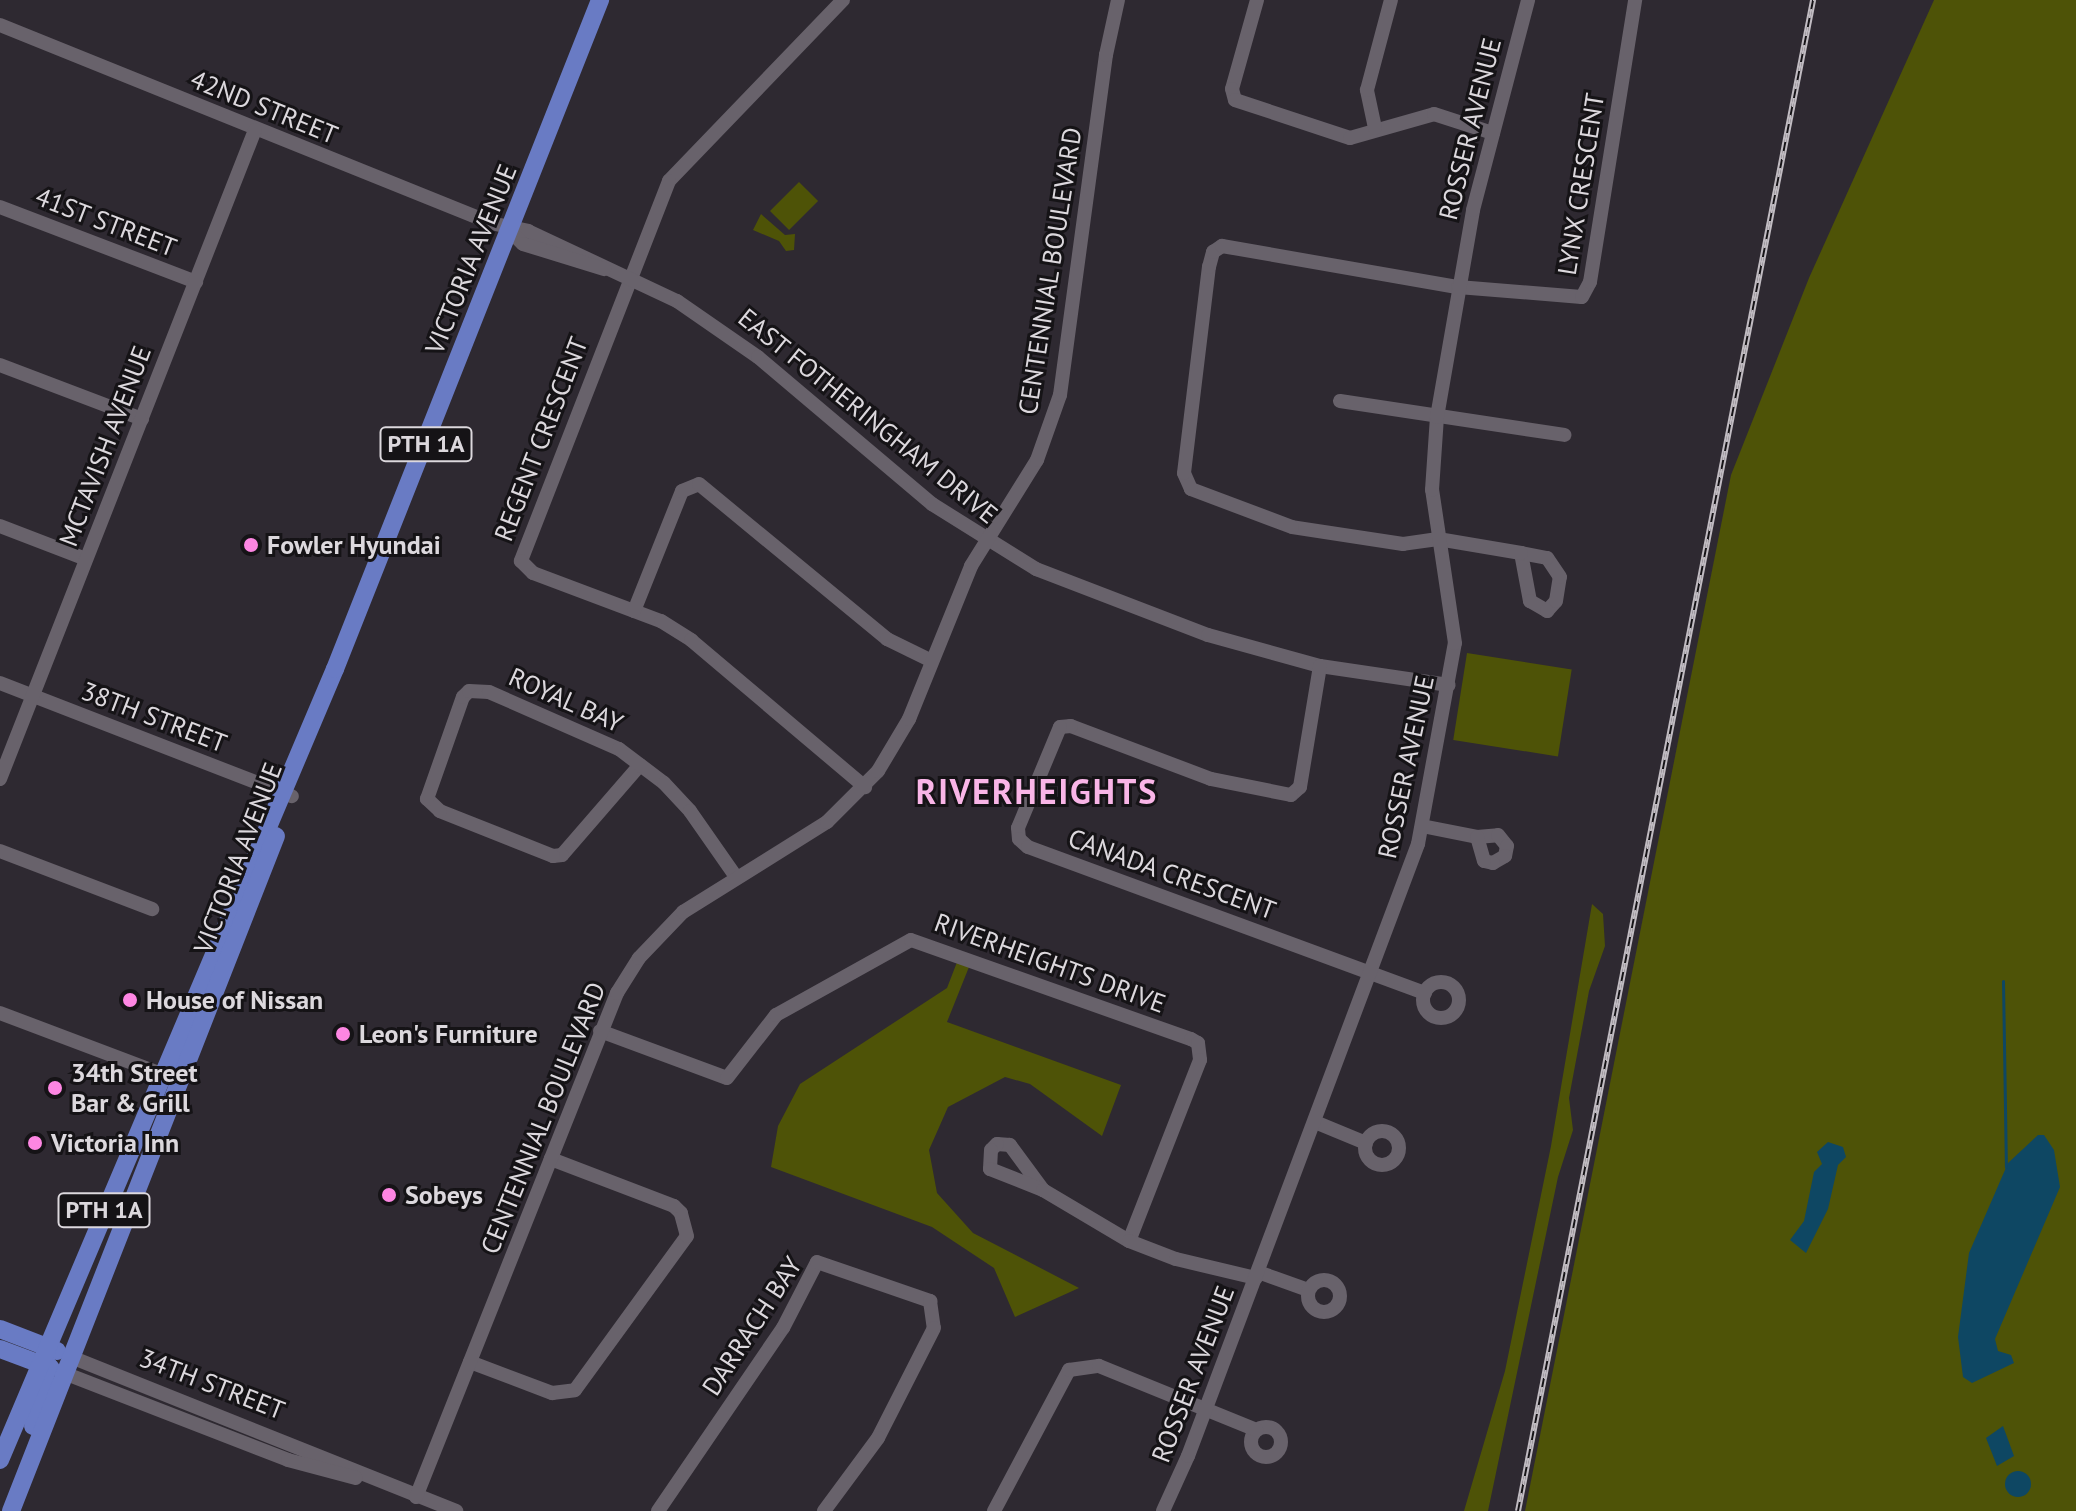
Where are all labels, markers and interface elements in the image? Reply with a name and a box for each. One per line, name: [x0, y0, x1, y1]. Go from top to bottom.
street label: ROSSER AVENUE: [1432, 34, 1508, 224]
street label: 42ND STREET: [186, 63, 342, 151]
street label: LYNX CRESCENT: [1551, 90, 1611, 278]
street label: CENTENNIAL BOULEVARD: [1012, 125, 1088, 417]
street label: VICTORIA AVENUE: [418, 159, 524, 359]
street label: 41ST STREET: [31, 181, 181, 263]
street label: EAST FOTHERINGHAM DRIVE: [732, 301, 1004, 531]
street label: REGENT CRESCENT: [488, 332, 594, 546]
street label: MCTAVISH AVENUE: [52, 341, 158, 551]
road number: PTH 1A: [378, 424, 474, 464]
place label: Fowler Hyundai: [267, 529, 441, 561]
marker: Fowler Hyundai: [242, 536, 260, 554]
street label: ROYAL BAY: [504, 661, 628, 739]
street label: ROSSER AVENUE: [1371, 672, 1441, 862]
street label: 38TH STREET: [77, 675, 231, 759]
street label: VICTORIA AVENUE: [187, 757, 289, 959]
district label: RIVERHEIGHTS: [916, 772, 1158, 812]
street label: CANADA CRESCENT: [1064, 822, 1280, 926]
street label: RIVERHEIGHTS DRIVE: [930, 907, 1170, 1019]
street label: CENTENNIAL BOULEVARD: [474, 977, 612, 1259]
place label: House of Nissan: [146, 984, 323, 1016]
marker: House of Nissan: [121, 991, 139, 1009]
place label: Leon's Furniture: [359, 1018, 538, 1050]
marker: Leon's Furniture: [334, 1025, 352, 1043]
place label: 34th Street Bar & Grill: [71, 1057, 198, 1118]
marker: 34th Street Bar & Grill: [46, 1079, 64, 1097]
place label: Victoria Inn: [51, 1127, 179, 1159]
marker: Victoria Inn: [26, 1134, 44, 1152]
place label: Sobeys: [405, 1179, 483, 1211]
marker: Sobeys: [380, 1186, 398, 1204]
road number: PTH 1A: [56, 1190, 152, 1230]
street label: DARRACH BAY: [696, 1251, 808, 1401]
street label: ROSSER AVENUE: [1145, 1281, 1241, 1467]
street label: 34TH STREET: [135, 1342, 289, 1426]

